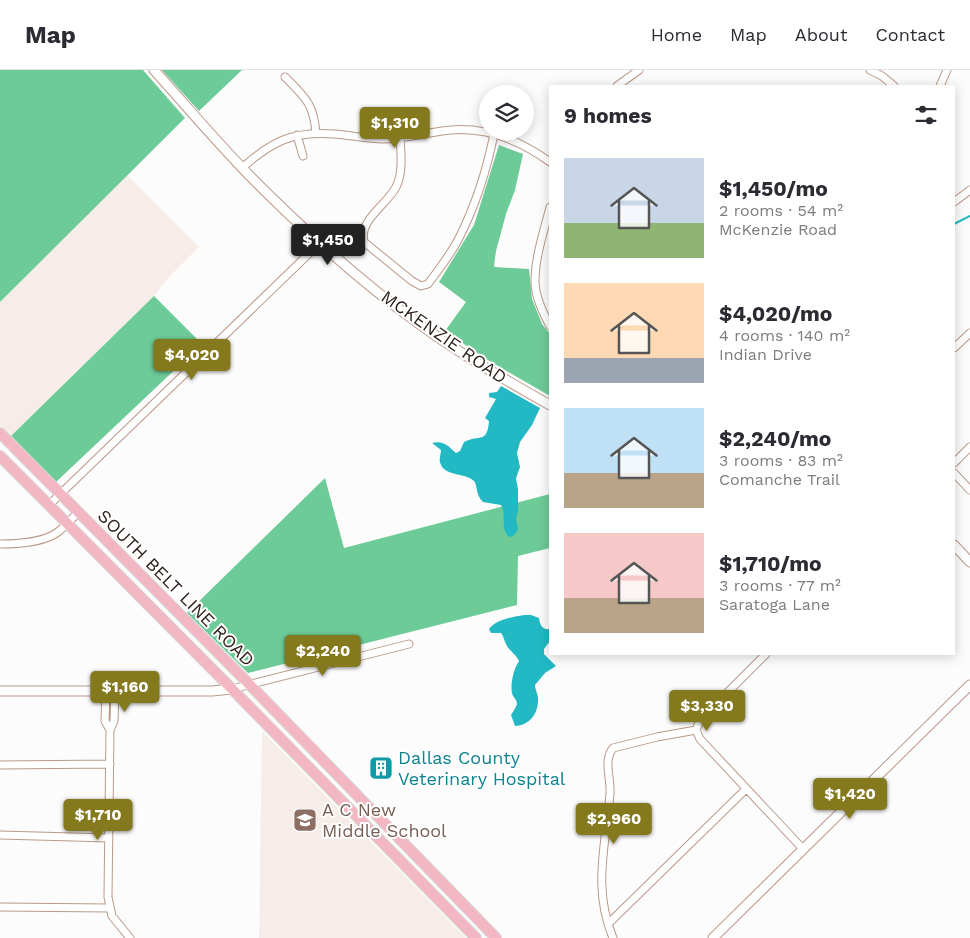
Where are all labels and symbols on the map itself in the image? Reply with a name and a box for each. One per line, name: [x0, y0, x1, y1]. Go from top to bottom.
pin: $1,310: [354, 106, 436, 149]
pin: $1,450: [287, 224, 369, 266]
street label: MCKENZIE ROAD: [378, 285, 511, 388]
pin: $4,020: [151, 338, 233, 381]
street label: SOUTH BELT LINE ROAD: [94, 505, 259, 670]
pin: $2,240: [282, 634, 364, 677]
pin: $1,160: [84, 670, 166, 713]
pin: $3,330: [666, 690, 748, 732]
place label: Dallas County Veterinary Hospital: [398, 747, 566, 789]
building icon: Dallas County Veterinary Hospital: [368, 755, 394, 781]
pin: $1,420: [809, 778, 891, 820]
pin: $1,710: [57, 798, 139, 841]
place label: A C New Middle School: [322, 799, 447, 841]
pin: $2,960: [573, 802, 655, 845]
school or university icon: A C New Middle School: [292, 807, 318, 833]

